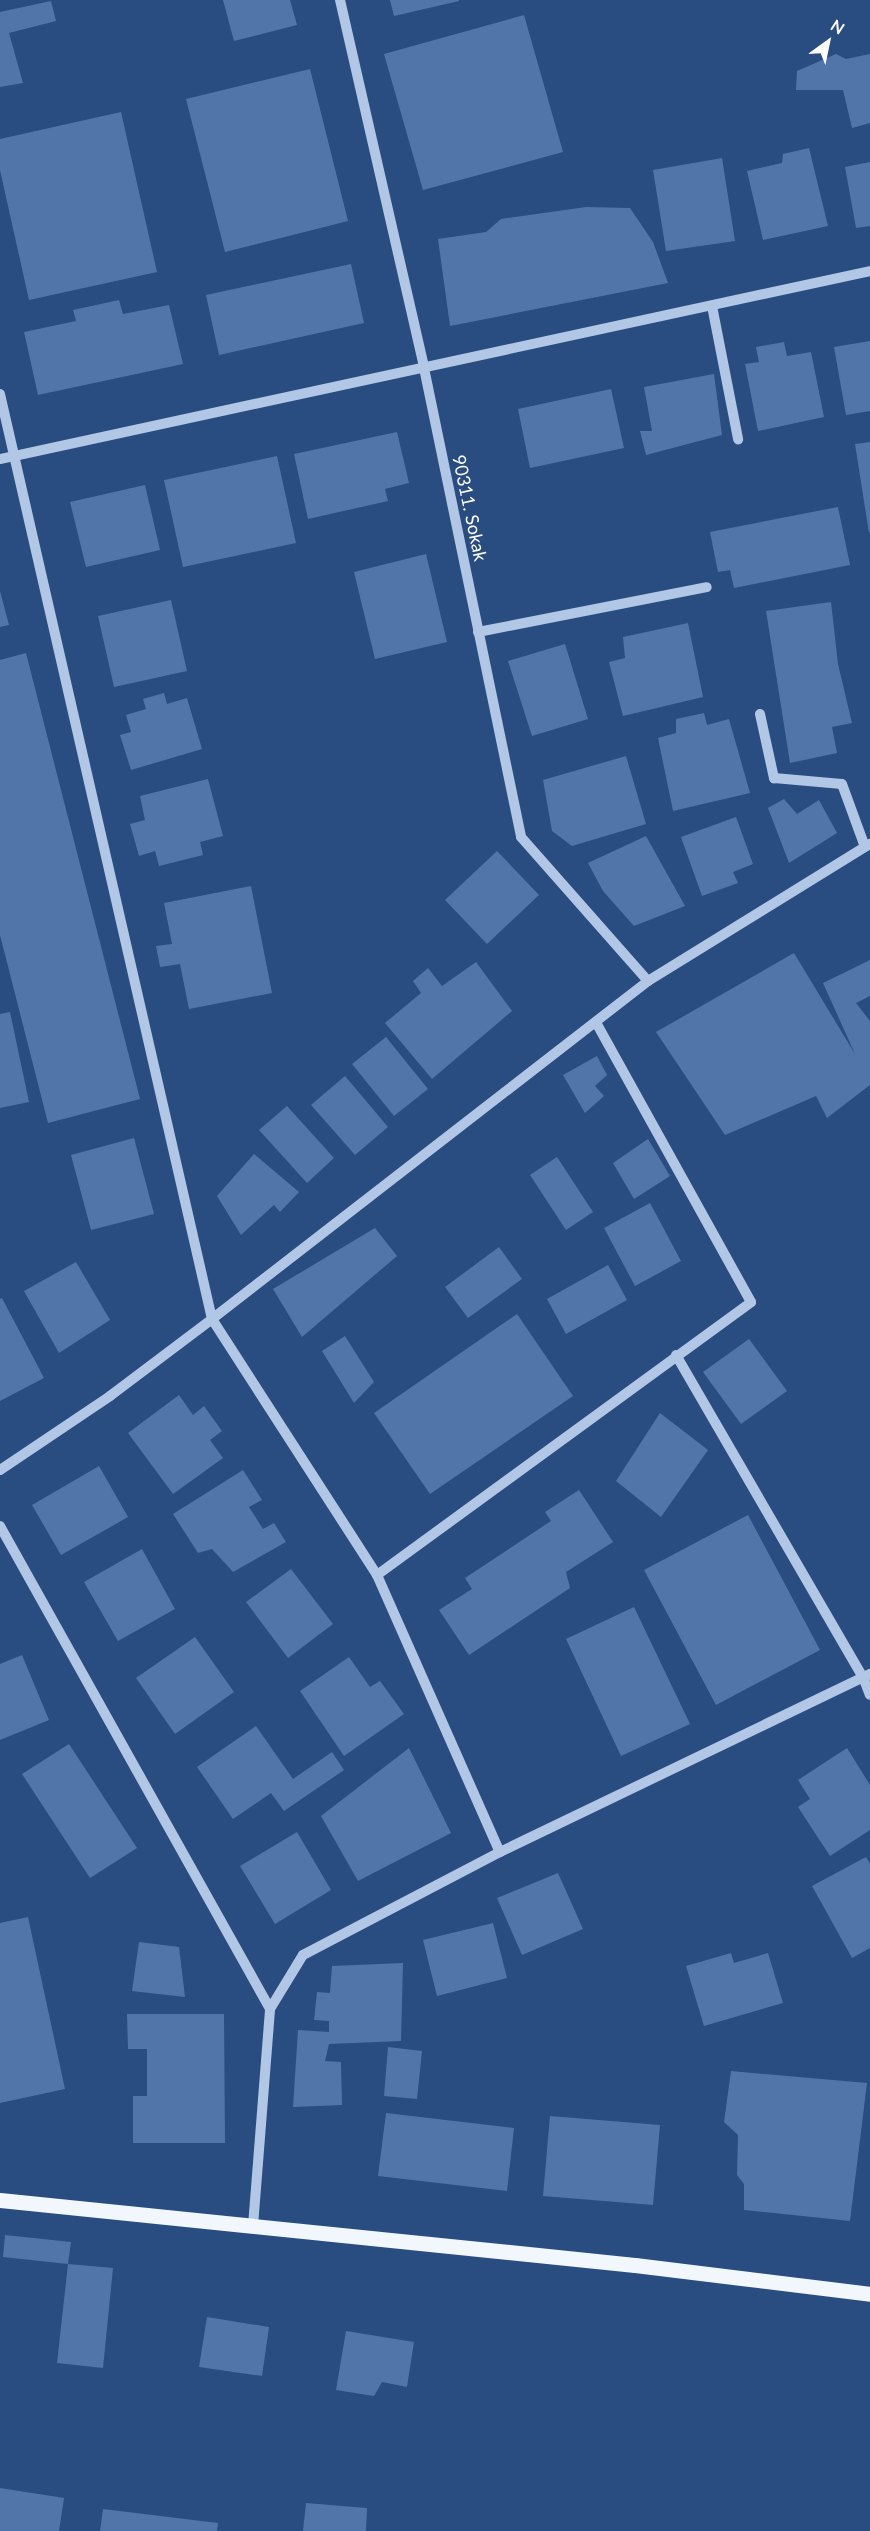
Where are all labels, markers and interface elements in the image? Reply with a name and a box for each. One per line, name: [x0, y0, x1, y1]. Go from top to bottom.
north arrow: [798, 12, 858, 72]
text: N: [828, 15, 848, 38]
street label: 90311. Sokak: [448, 453, 492, 563]

